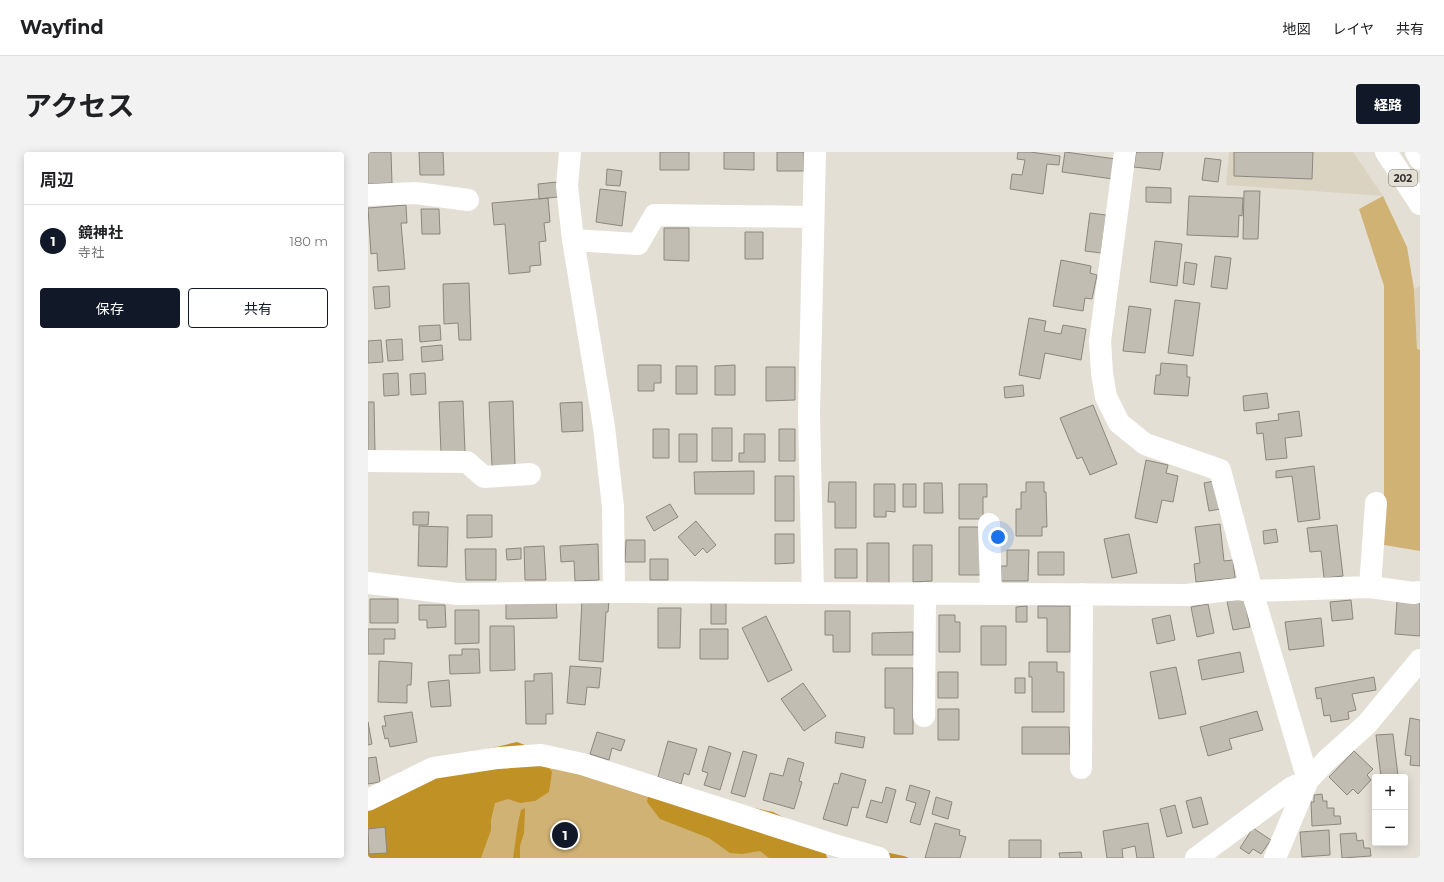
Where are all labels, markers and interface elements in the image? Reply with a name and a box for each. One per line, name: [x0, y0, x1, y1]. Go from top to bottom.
text: Wayfind: [20, 16, 104, 39]
text: 地図: [1282, 20, 1310, 38]
text: レイヤ: [1332, 20, 1374, 38]
text: 共有: [1396, 20, 1424, 38]
button: 経路: [1356, 84, 1420, 124]
text: アクセス: [24, 89, 135, 123]
text: 周辺: [40, 170, 74, 190]
road number: 202: [1389, 170, 1417, 186]
text: 鏡神社: [78, 223, 123, 242]
text: 1: [50, 233, 56, 249]
text: 180 m: [289, 233, 328, 249]
text: 寺社: [78, 244, 104, 260]
button: 保存: [40, 288, 180, 328]
button: 共有: [188, 288, 328, 328]
your location: [988, 527, 1008, 547]
map controls: [1372, 774, 1408, 846]
button: +: [1372, 774, 1408, 810]
button: −: [1372, 810, 1408, 846]
pin: 1: [552, 820, 578, 850]

